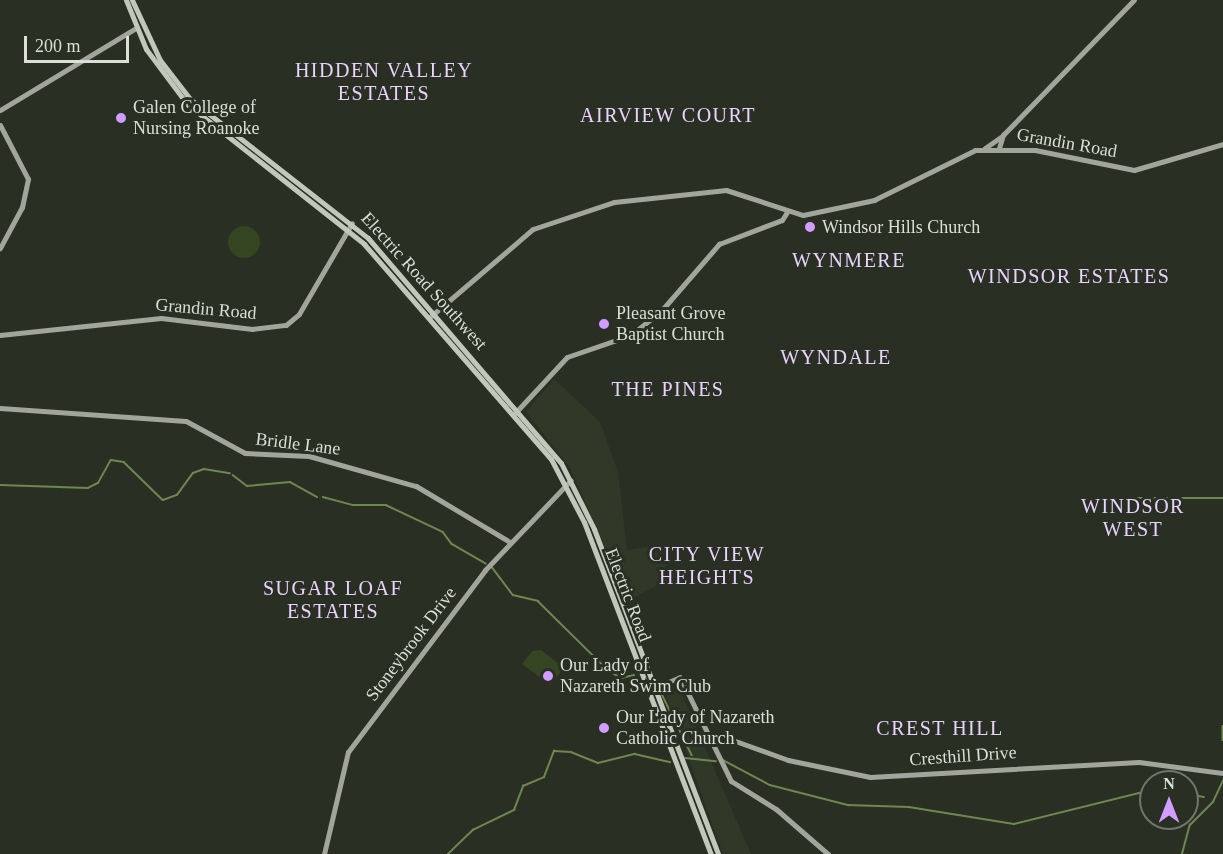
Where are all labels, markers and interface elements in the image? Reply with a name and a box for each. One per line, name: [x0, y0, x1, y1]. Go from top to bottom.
scale bar: [27, 24, 132, 62]
text: 200 m: [35, 36, 81, 56]
district label: HIDDEN VALLEY ESTATES: [295, 59, 473, 106]
place label: Galen College of Nursing Roanoke: [133, 97, 259, 140]
district label: AIRVIEW COURT: [580, 103, 756, 127]
marker: Galen College of Nursing Roanoke: [114, 111, 128, 125]
street label: Grandin Road: [1015, 124, 1119, 162]
street label: Electric Road Southwest: [356, 208, 492, 354]
place label: Windsor Hills Church: [822, 216, 980, 238]
marker: Windsor Hills Church: [803, 220, 817, 234]
district label: WYNMERE: [792, 248, 906, 272]
district label: WINDSOR ESTATES: [968, 264, 1170, 288]
street label: Grandin Road: [155, 294, 257, 324]
place label: Pleasant Grove Baptist Church: [616, 303, 725, 346]
marker: Pleasant Grove Baptist Church: [597, 317, 611, 331]
district label: WYNDALE: [780, 345, 892, 369]
district label: THE PINES: [612, 377, 724, 401]
street label: Bridle Lane: [254, 428, 342, 460]
district label: WINDSOR WEST: [1081, 495, 1185, 542]
district label: CITY VIEW HEIGHTS: [648, 543, 766, 590]
street label: Electric Road: [600, 545, 656, 645]
district label: SUGAR LOAF ESTATES: [263, 576, 403, 623]
street label: Stoneybrook Drive: [361, 583, 461, 705]
place label: Our Lady of Nazareth Swim Club: [560, 655, 711, 698]
marker: Our Lady of Nazareth Swim Club: [541, 669, 555, 683]
place label: Our Lady of Nazareth Catholic Church: [616, 707, 774, 750]
district label: CREST HILL: [876, 716, 1004, 740]
marker: Our Lady of Nazareth Catholic Church: [597, 721, 611, 735]
street label: Cresthill Drive: [909, 741, 1017, 771]
north arrow: [1139, 770, 1199, 830]
text: N: [1163, 775, 1175, 792]

